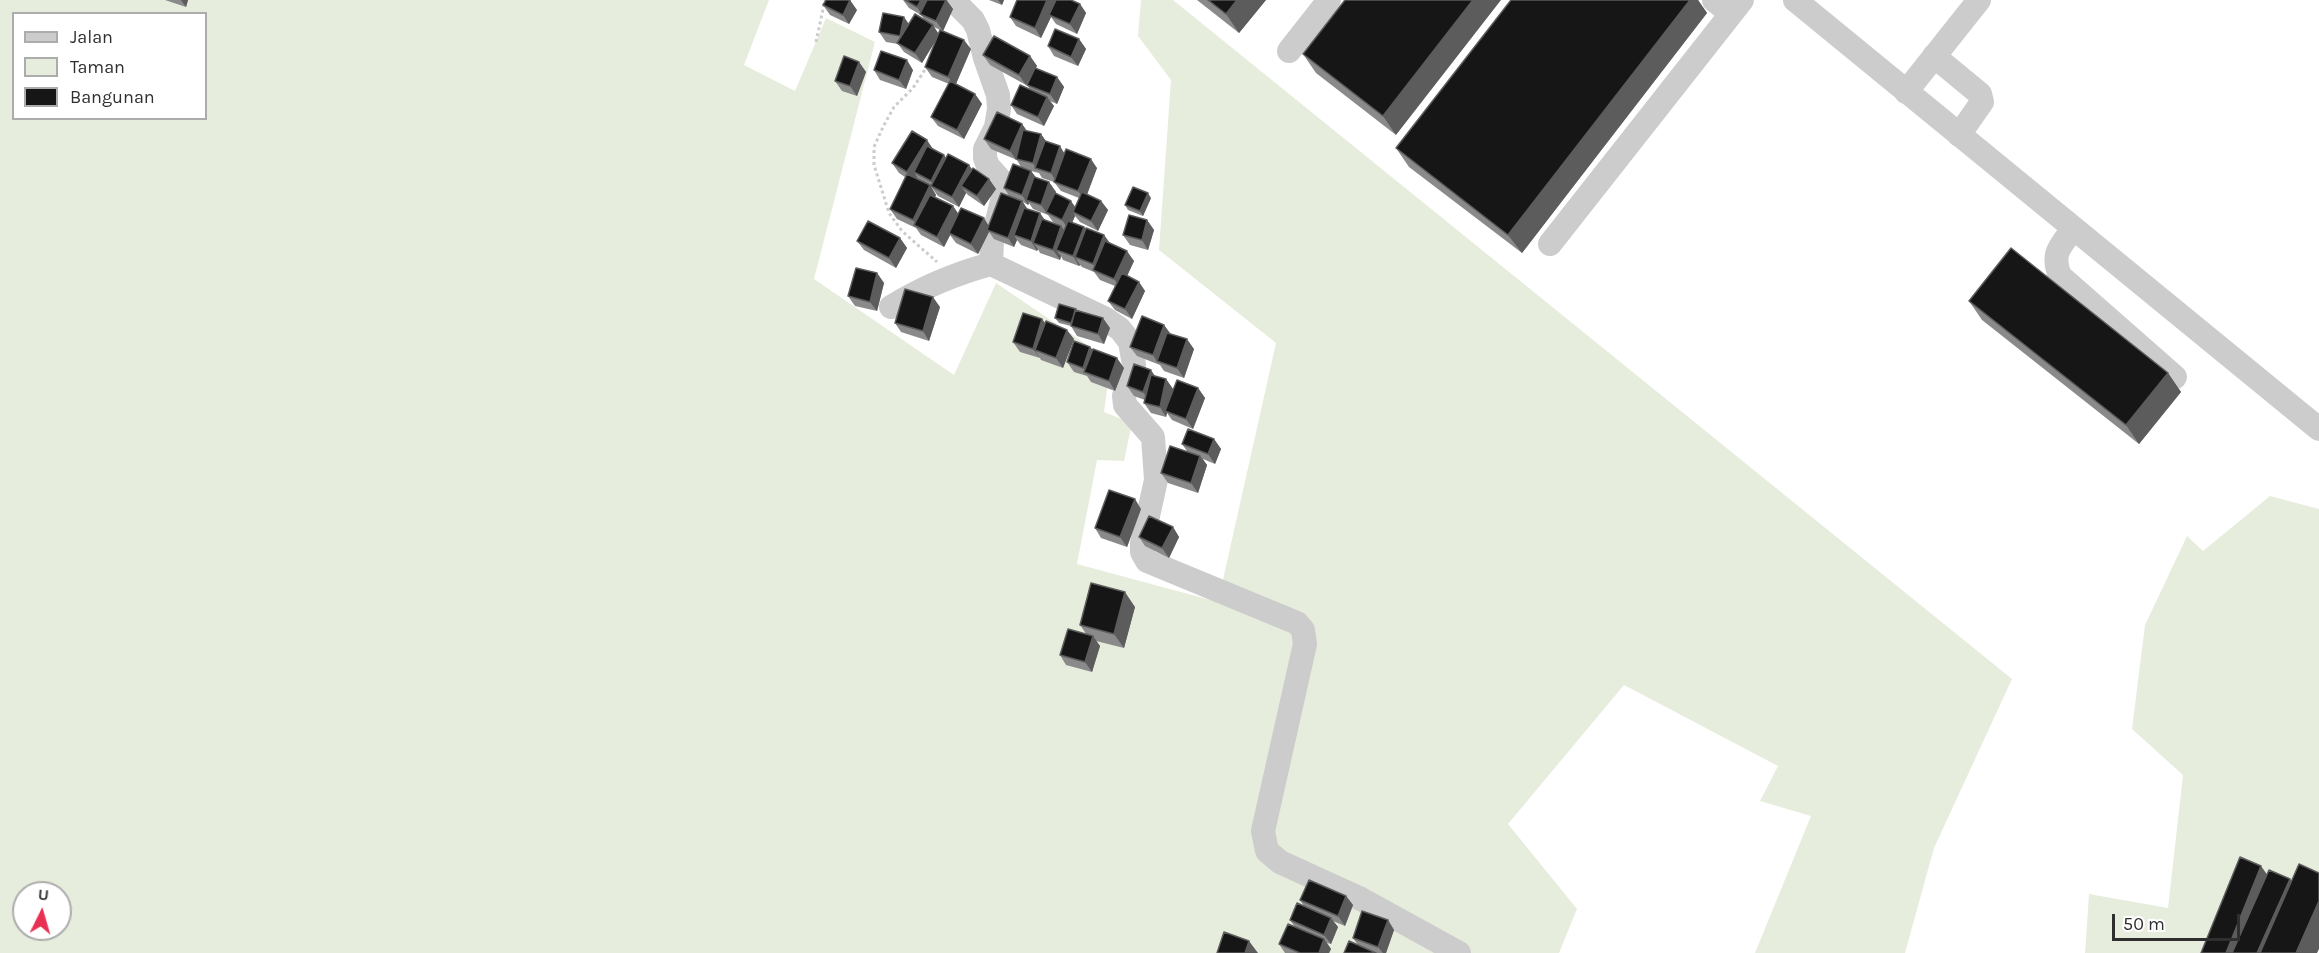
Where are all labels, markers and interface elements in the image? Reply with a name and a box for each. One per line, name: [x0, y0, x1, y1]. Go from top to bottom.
legend: [12, 12, 207, 120]
text: Jalan: [70, 26, 113, 48]
text: Taman: [70, 56, 125, 78]
text: Bangunan: [70, 86, 155, 108]
north arrow: [12, 881, 72, 941]
text: U: [37, 885, 50, 905]
scale bar: [2115, 902, 2242, 940]
text: 50 m: [2123, 913, 2165, 935]

